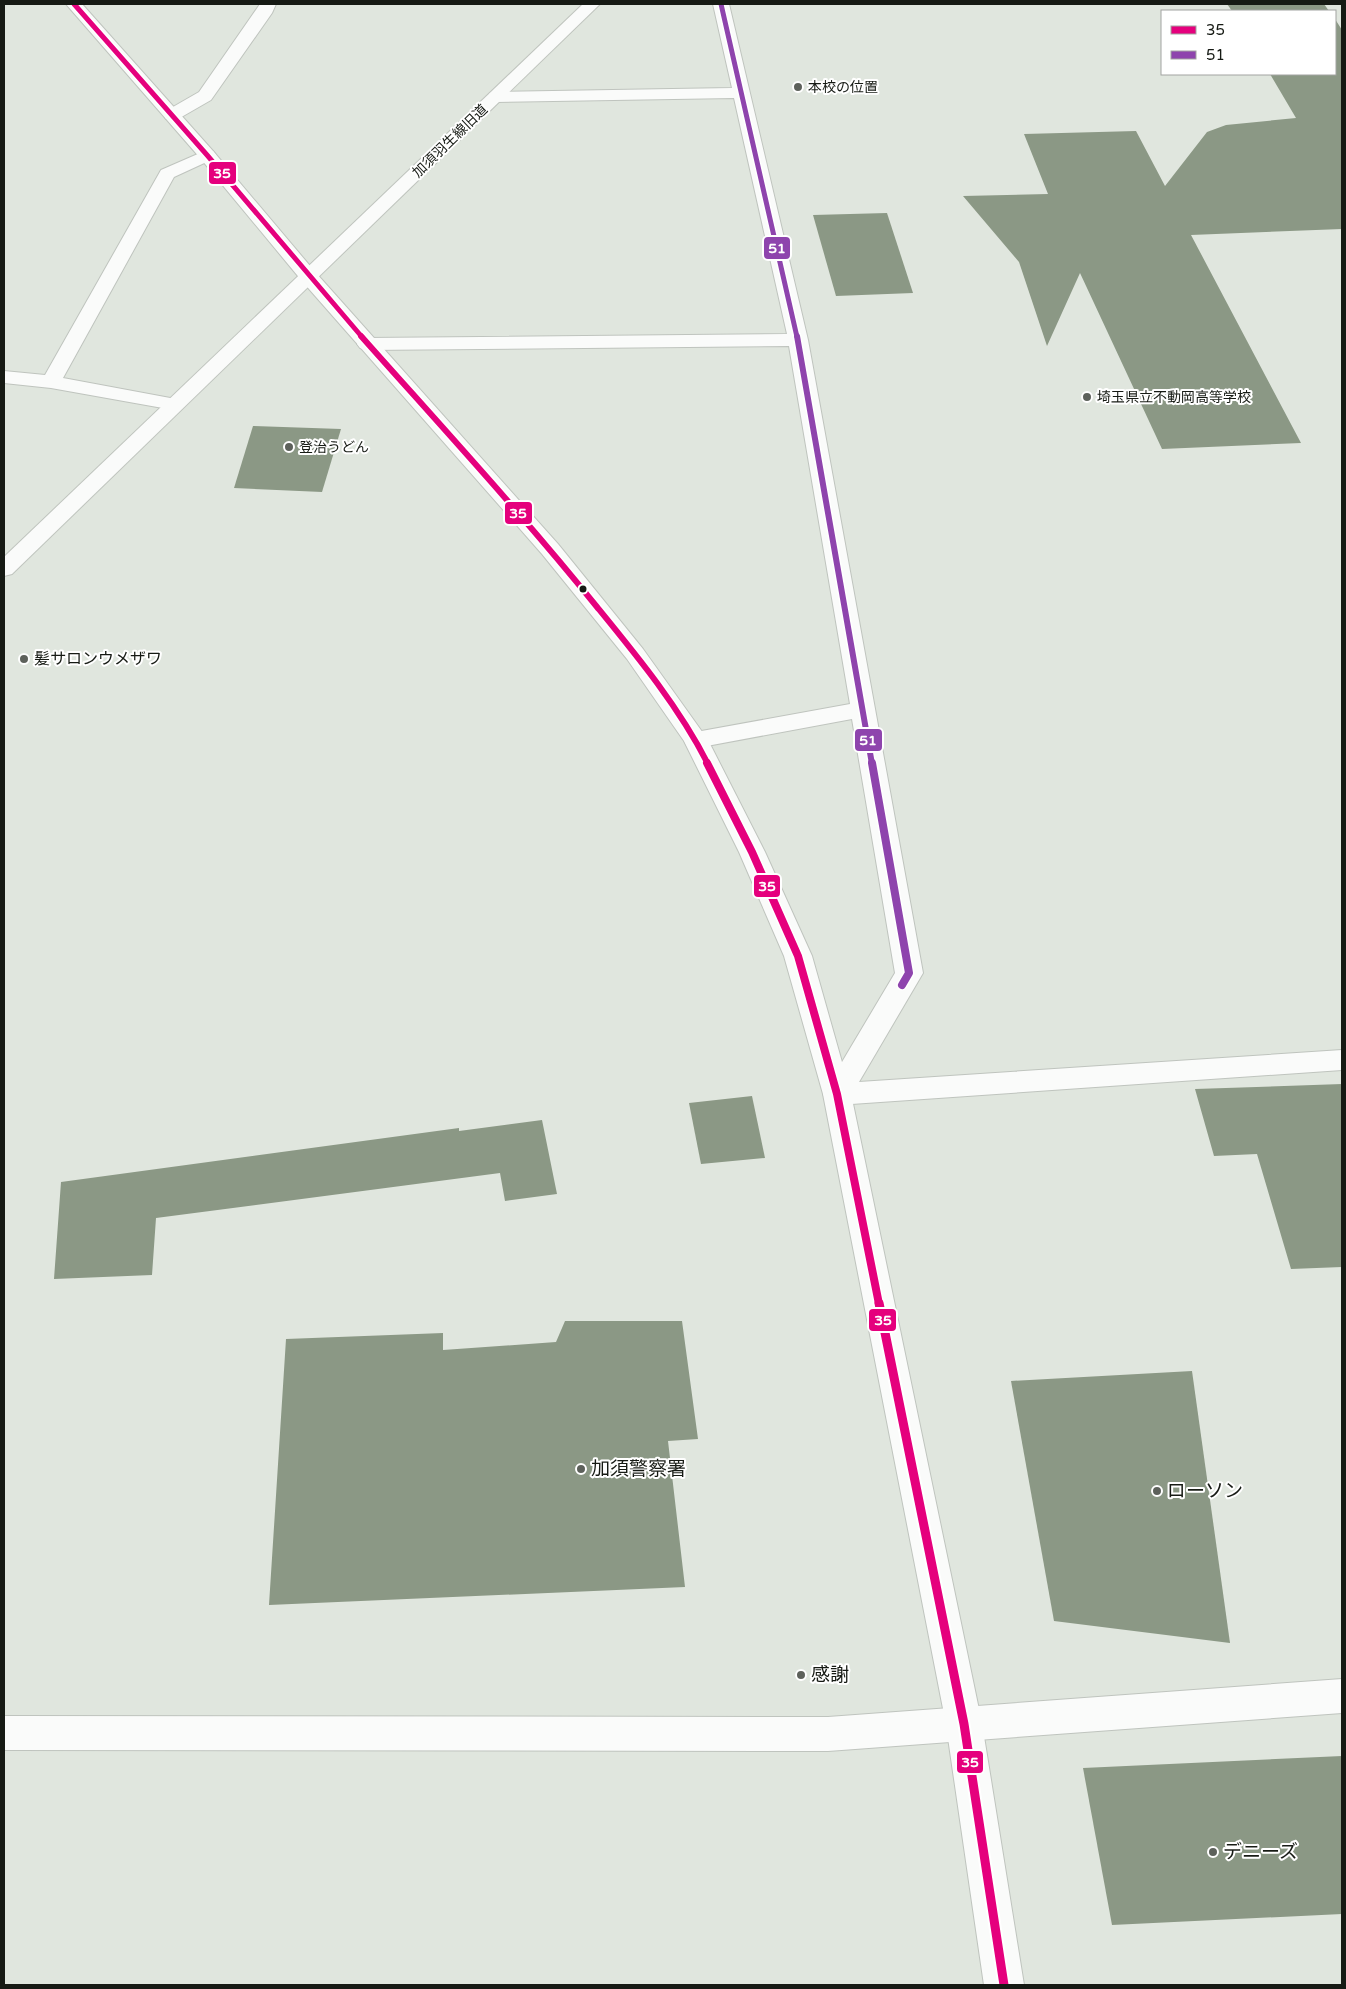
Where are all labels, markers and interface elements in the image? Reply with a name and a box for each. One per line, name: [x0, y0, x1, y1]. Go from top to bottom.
legend: [1161, 10, 1336, 75]
text: 35: [1206, 21, 1225, 39]
text: 51: [1206, 46, 1225, 64]
place label: 本校の位置: [808, 79, 878, 96]
marker: 本校の位置: [792, 81, 804, 93]
street label: 加須羽生線旧道: [409, 101, 491, 181]
line badge: 35: [208, 161, 237, 185]
text: 35: [213, 165, 231, 182]
line badge: 51: [763, 236, 791, 260]
text: 51: [768, 240, 786, 257]
place label: 埼玉県立不動岡高等学校: [1097, 389, 1251, 406]
marker: 埼玉県立不動岡高等学校: [1081, 391, 1093, 403]
place label: 登治うどん: [299, 439, 369, 456]
marker: 登治うどん: [283, 441, 295, 453]
line badge: 35: [504, 501, 533, 525]
text: 35: [509, 505, 527, 522]
unlabelled marker: [578, 584, 588, 594]
place label: 髪サロンウメザワ: [34, 649, 162, 669]
marker: 髪サロンウメザワ: [18, 653, 30, 665]
line badge: 51: [854, 728, 883, 752]
text: 51: [859, 732, 877, 749]
line badge: 35: [753, 874, 781, 898]
text: 35: [758, 878, 776, 895]
line badge: 35: [868, 1308, 897, 1332]
text: 35: [874, 1312, 892, 1329]
place label: 加須警察署: [591, 1458, 686, 1480]
marker: 加須警察署: [575, 1463, 587, 1475]
place label: ローソン: [1167, 1480, 1243, 1502]
marker: ローソン: [1151, 1485, 1163, 1497]
place label: 感謝: [811, 1664, 849, 1686]
marker: 感謝: [795, 1669, 807, 1681]
line badge: 35: [956, 1750, 984, 1774]
text: 35: [961, 1754, 979, 1771]
place label: デニーズ: [1223, 1841, 1298, 1863]
marker: デニーズ: [1207, 1846, 1219, 1858]

